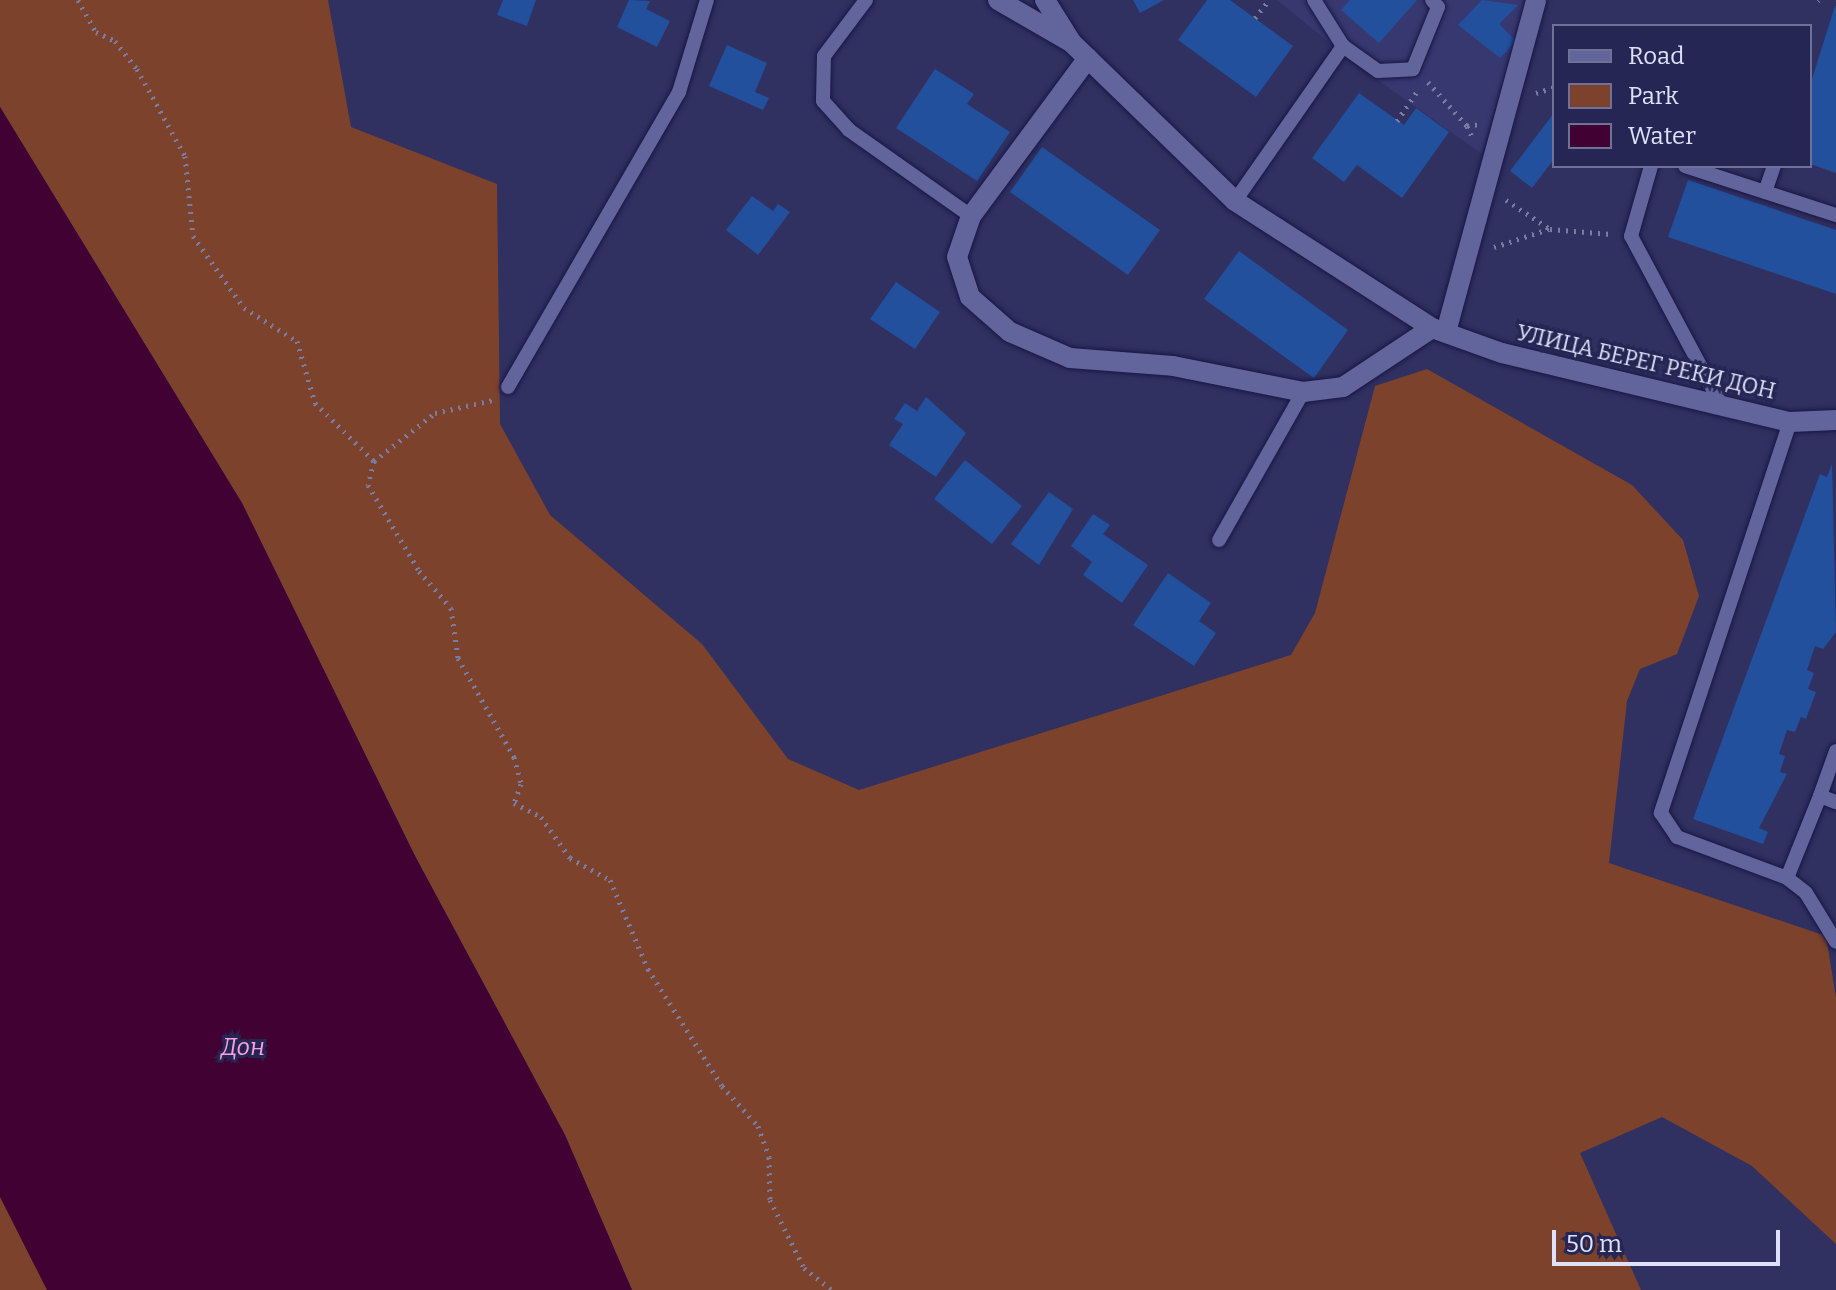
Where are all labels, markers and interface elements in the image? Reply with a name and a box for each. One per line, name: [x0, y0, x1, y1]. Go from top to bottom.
legend: [1552, 24, 1812, 168]
text: Road: [1628, 42, 1684, 70]
text: Park: [1628, 82, 1679, 110]
text: Water: [1628, 122, 1696, 150]
street label: УЛИЦА БЕРЕГ РЕКИ ДОН: [1514, 319, 1778, 405]
water label: Дон: [221, 1034, 265, 1062]
scale bar: [1556, 1214, 1784, 1264]
text: 50 m: [1566, 1230, 1622, 1258]

